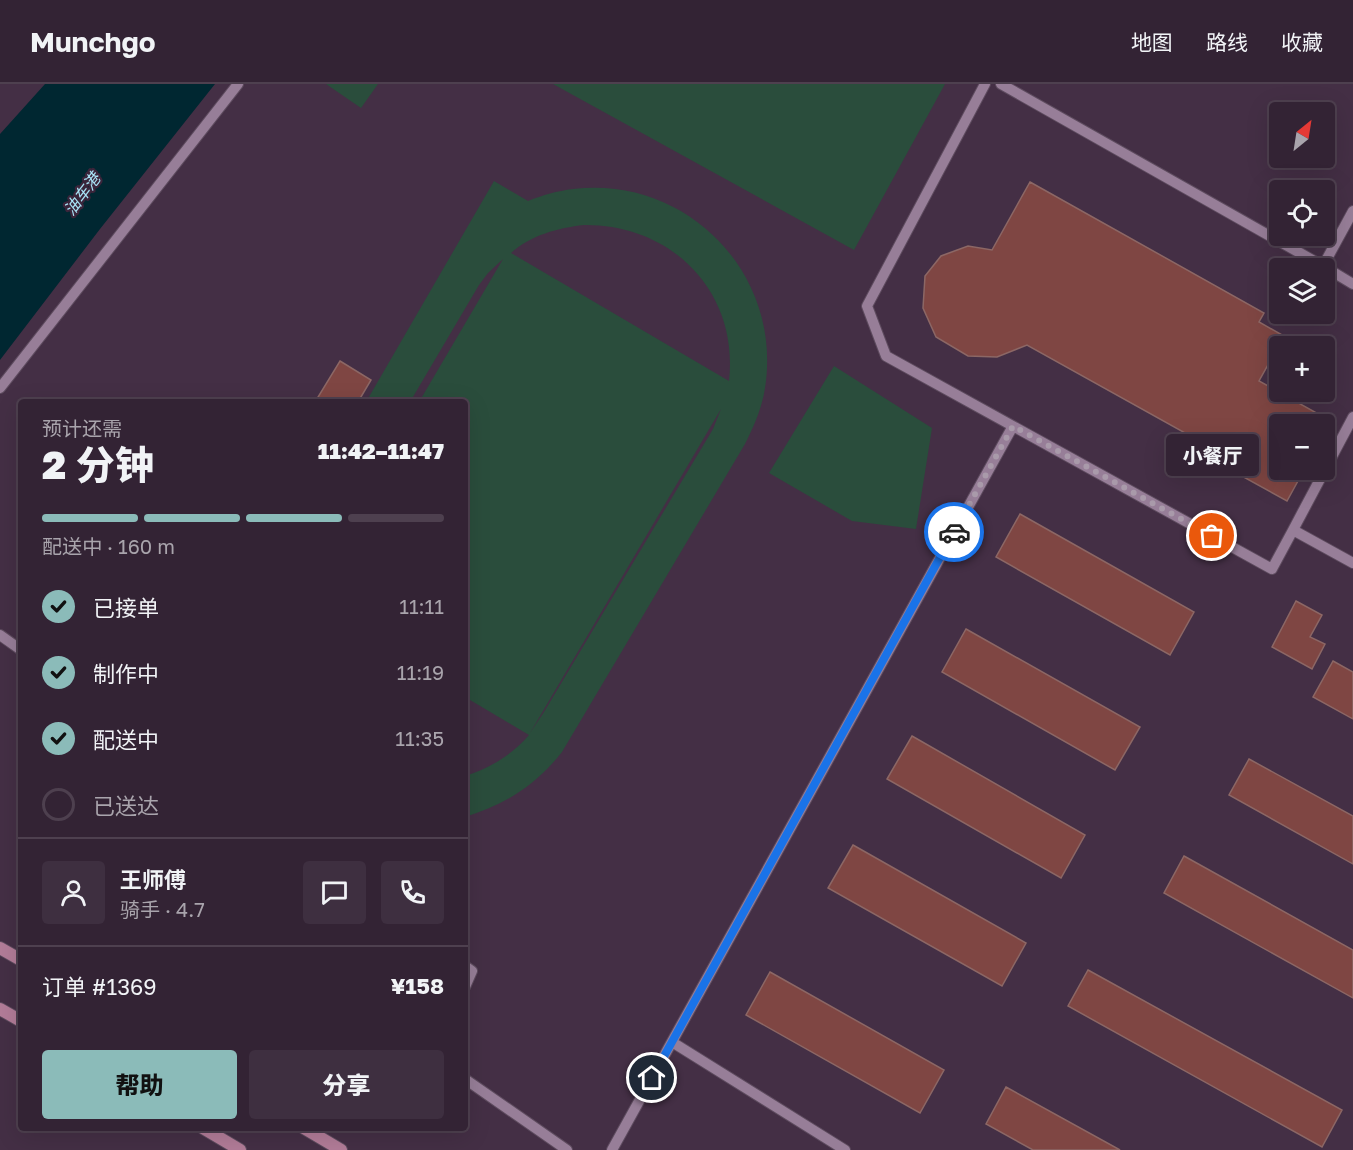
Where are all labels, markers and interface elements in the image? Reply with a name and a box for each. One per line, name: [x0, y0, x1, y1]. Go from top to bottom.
text: Munchgo: [30, 25, 156, 58]
text: 地图: [1131, 29, 1173, 55]
text: 路线: [1206, 29, 1248, 55]
text: 收藏: [1281, 29, 1323, 55]
north arrow: [1269, 102, 1335, 168]
map controls: [1269, 102, 1335, 480]
water label: 油车港: [60, 167, 106, 219]
button: locate: [1269, 180, 1335, 246]
button: layers: [1269, 258, 1335, 324]
button: +: [1269, 336, 1335, 402]
button: −: [1269, 414, 1335, 480]
text: 预计还需: [42, 416, 122, 440]
callout: 小餐厅: [1166, 434, 1258, 476]
text: 11:42–11:47: [318, 437, 444, 464]
text: 2 分钟: [42, 441, 154, 488]
text: 小餐厅: [1183, 443, 1243, 467]
courier: [924, 502, 984, 562]
pin: [1186, 510, 1237, 561]
icon: car: [938, 516, 971, 549]
icon: bag: [1195, 519, 1228, 552]
text: 配送中 · 160 m: [42, 534, 175, 558]
icon: check: [42, 590, 75, 623]
text: 已接单: [93, 594, 159, 621]
text: 11:11: [399, 594, 444, 618]
icon: check: [42, 656, 75, 689]
text: 制作中: [93, 660, 159, 687]
text: 11:19: [397, 660, 444, 684]
icon: check: [42, 722, 75, 755]
text: 配送中: [93, 726, 159, 753]
text: 11:35: [395, 726, 444, 750]
text: 已送达: [93, 792, 159, 819]
button: person: [42, 861, 105, 924]
button: chat: [303, 861, 366, 924]
button: phone: [381, 861, 444, 924]
text: 王师傅: [120, 866, 186, 893]
text: 骑手 · 4.7: [120, 897, 205, 921]
text: ¥158: [391, 972, 444, 999]
text: 订单 #1369: [42, 973, 157, 1000]
button: 帮助: [42, 1050, 237, 1119]
button: 分享: [249, 1050, 444, 1119]
pin: [626, 1052, 677, 1103]
icon: home: [635, 1061, 668, 1094]

